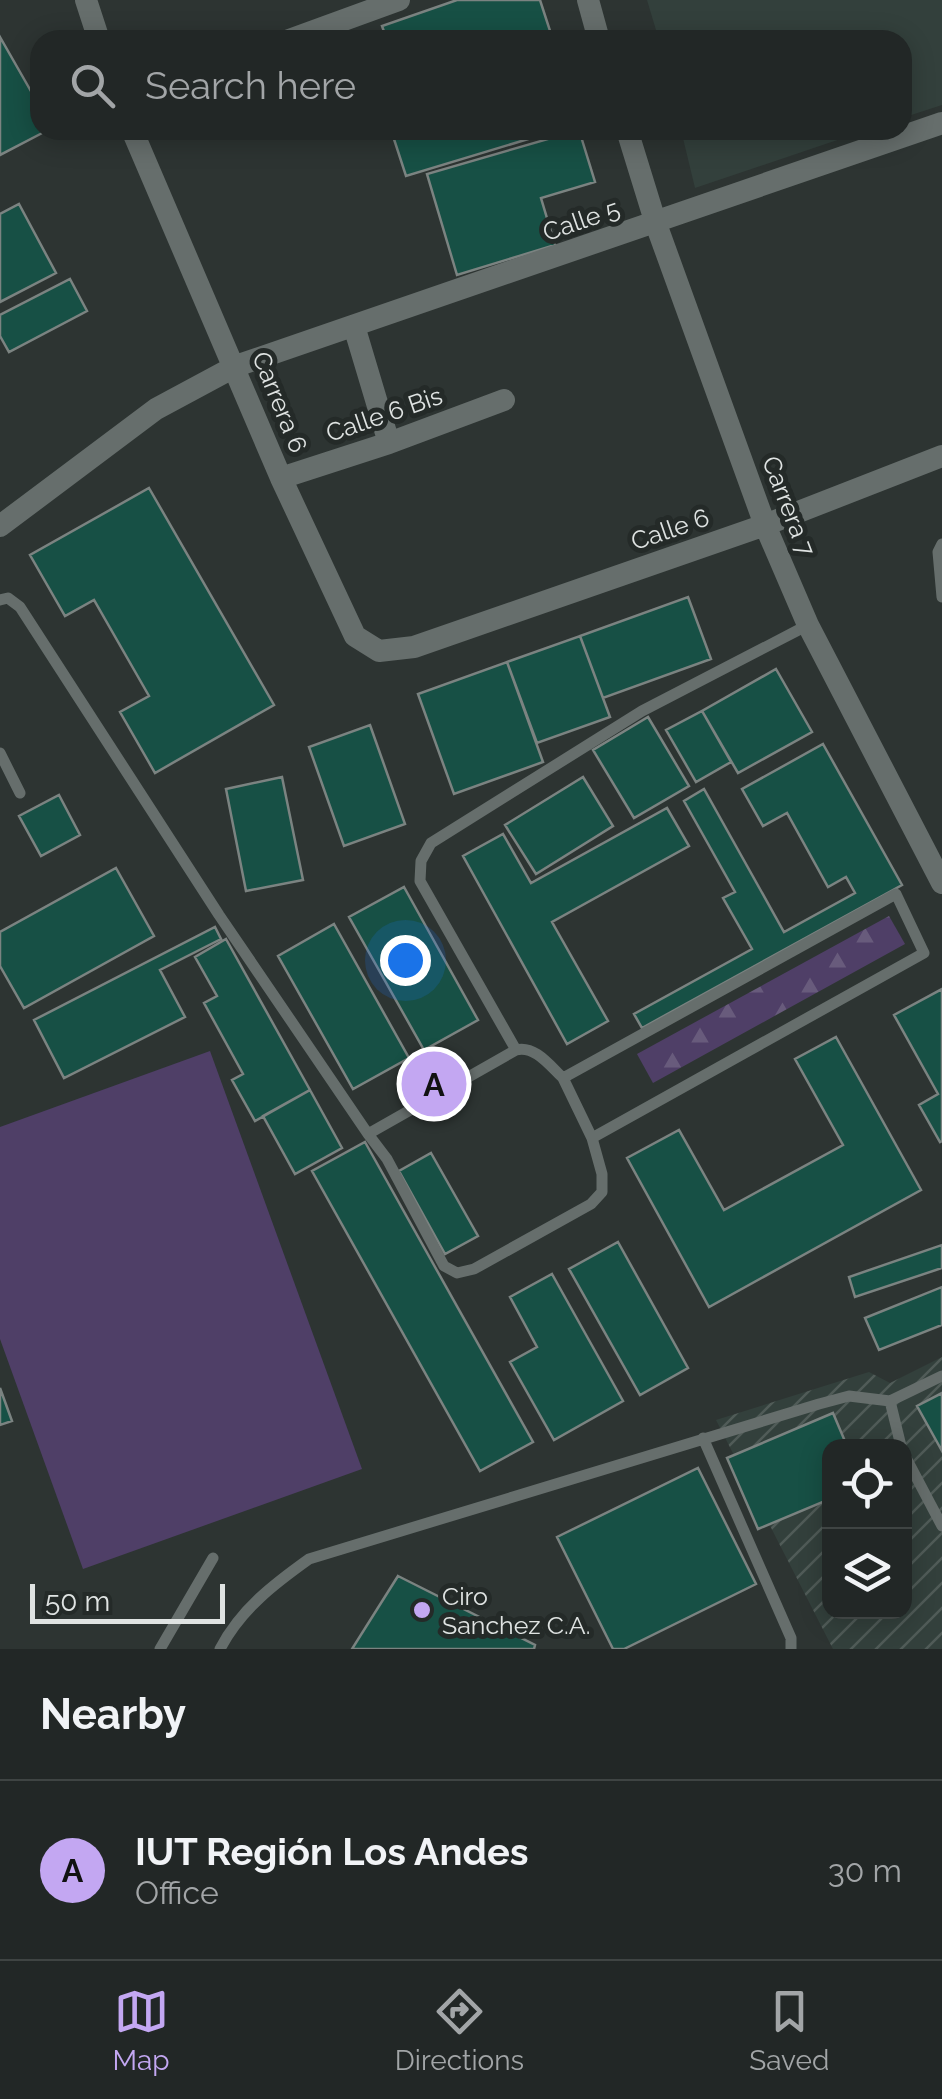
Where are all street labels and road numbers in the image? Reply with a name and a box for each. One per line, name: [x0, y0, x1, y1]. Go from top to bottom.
street label: Calle 5: [539, 193, 623, 247]
street label: Carrera 6: [246, 347, 314, 457]
street label: Calle 6 Bis: [322, 380, 446, 448]
street label: Carrera 7: [756, 452, 822, 561]
street label: Calle 6: [627, 502, 713, 556]

